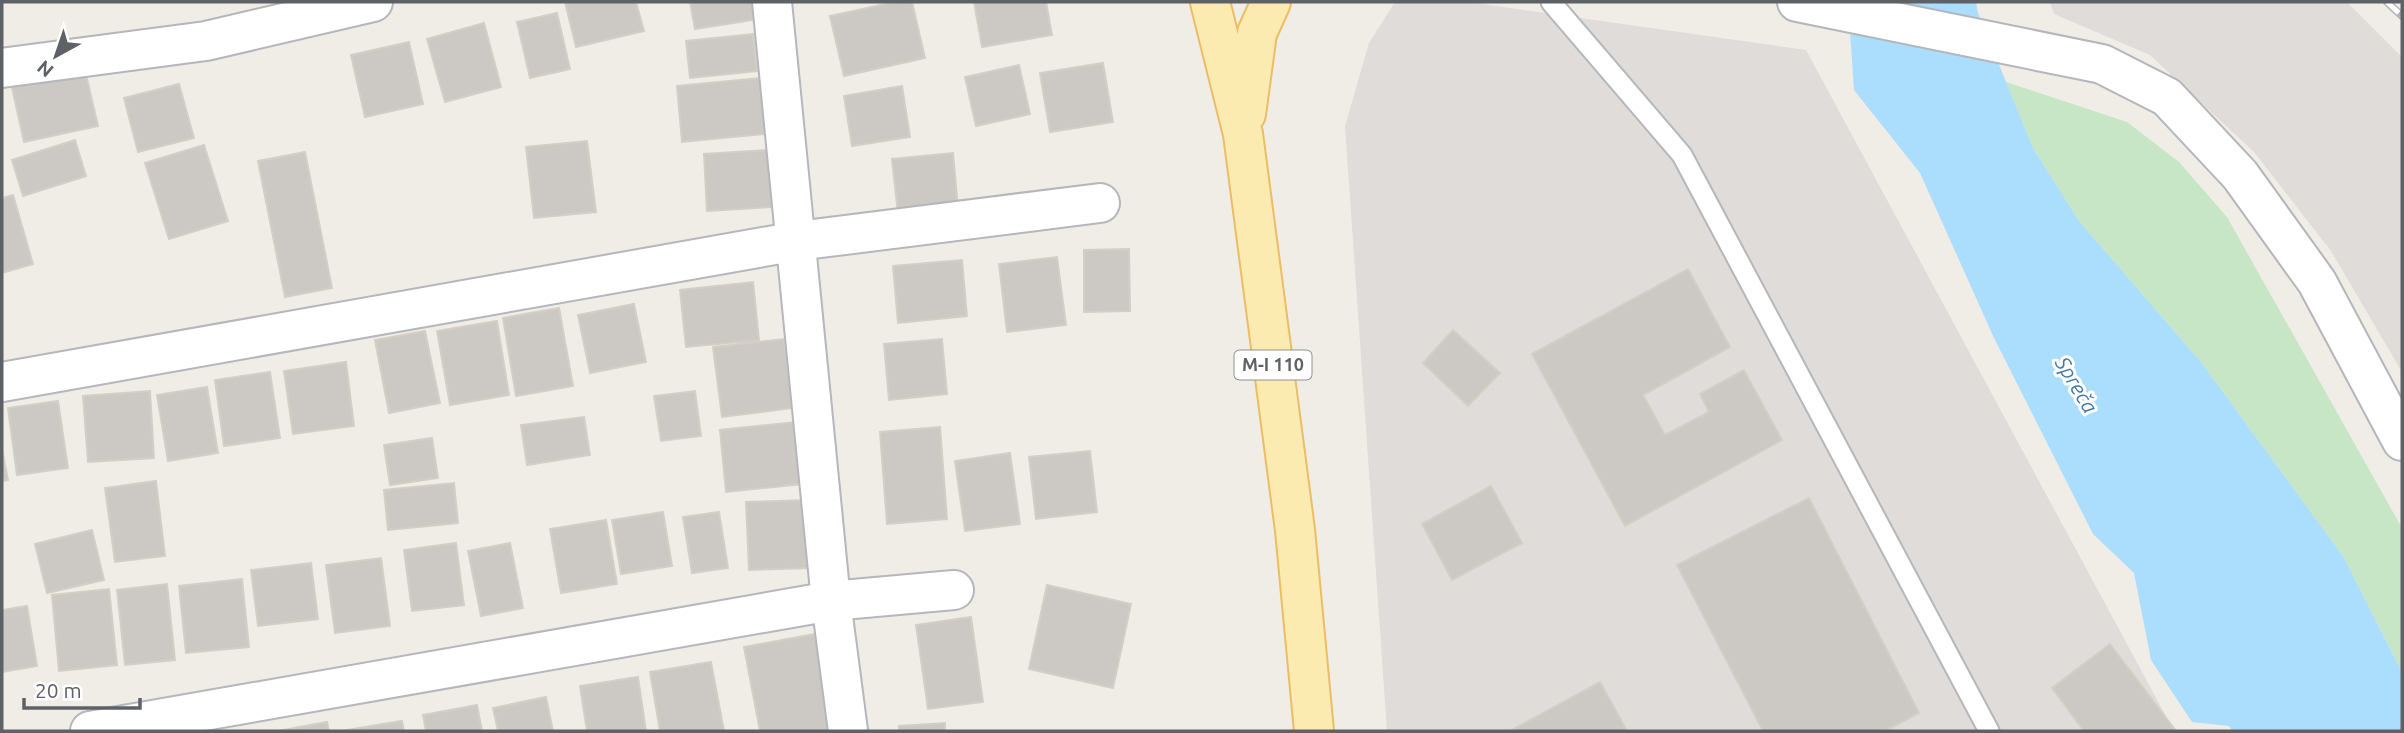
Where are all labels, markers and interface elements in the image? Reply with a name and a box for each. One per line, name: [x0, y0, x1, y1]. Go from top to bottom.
north arrow: [21, 21, 91, 91]
text: N: [33, 56, 58, 82]
road number: M-I 110: [1234, 351, 1312, 380]
water label: Spreča: [2050, 351, 2103, 417]
scale bar: [24, 666, 140, 710]
text: 20 m: [35, 678, 82, 702]

